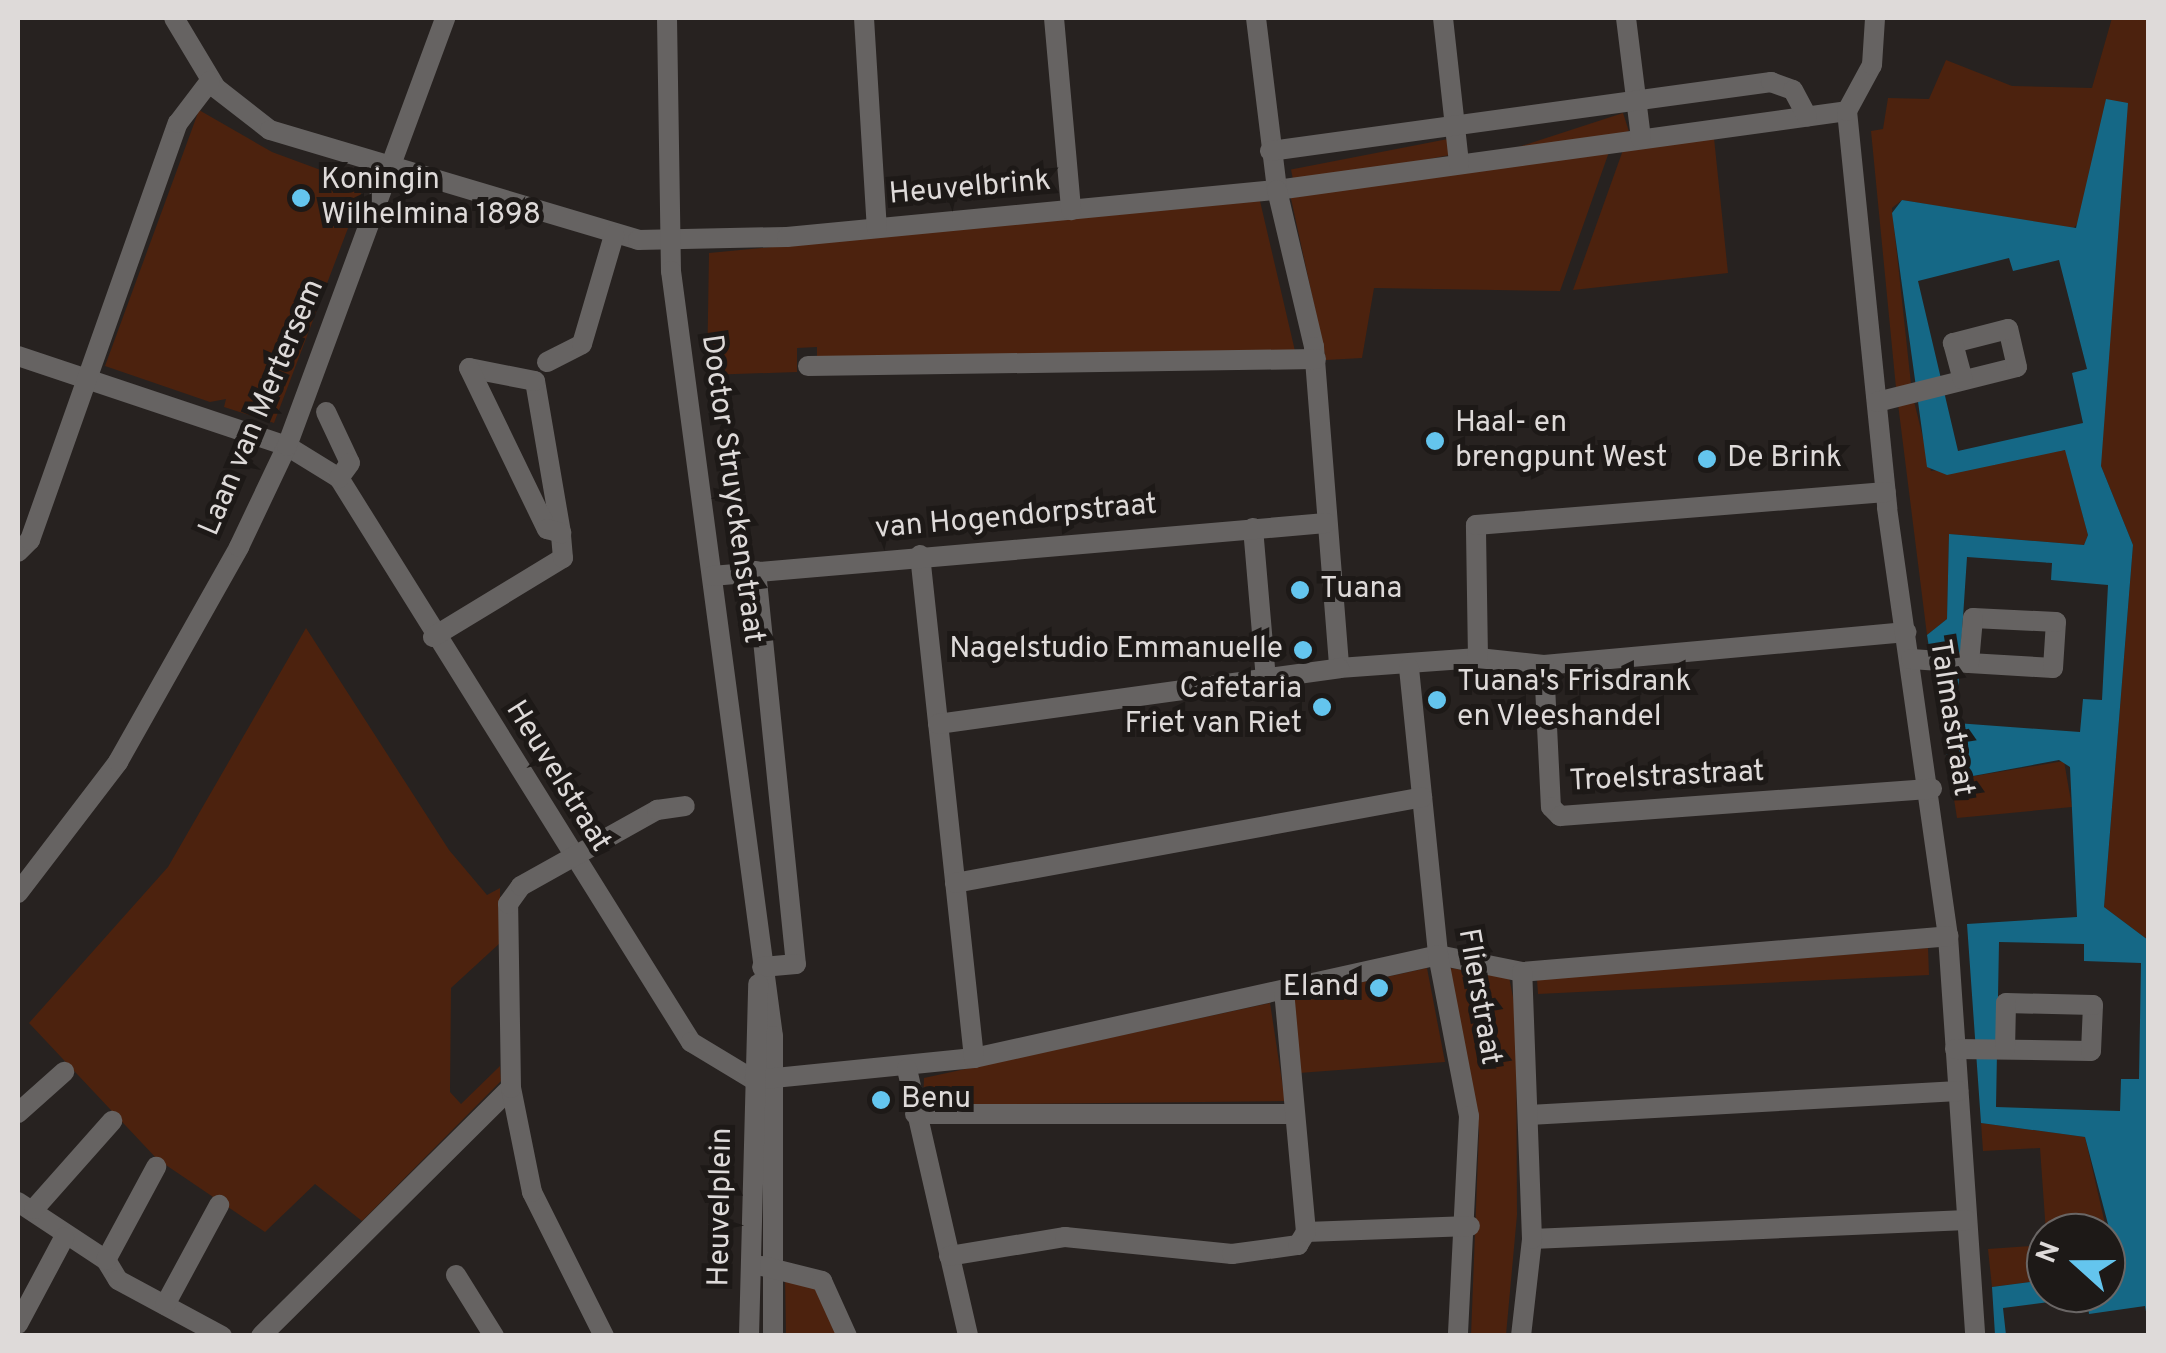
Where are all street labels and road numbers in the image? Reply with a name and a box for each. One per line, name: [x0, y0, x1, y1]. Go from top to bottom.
street label: Heuvelbrink: [888, 164, 1052, 214]
street label: Laan van Mertersem: [193, 274, 333, 542]
street label: Doctor Struyckenstraat: [692, 332, 770, 646]
street label: van Hogendorpstraat: [874, 488, 1158, 548]
street label: Talmastraat: [1920, 637, 1980, 799]
street label: Heuvelstraat: [496, 695, 618, 859]
street label: Troelstrastraat: [1569, 755, 1765, 801]
street label: Flierstraat: [1448, 926, 1508, 1068]
street label: Heuvelplein: [703, 1127, 741, 1287]

